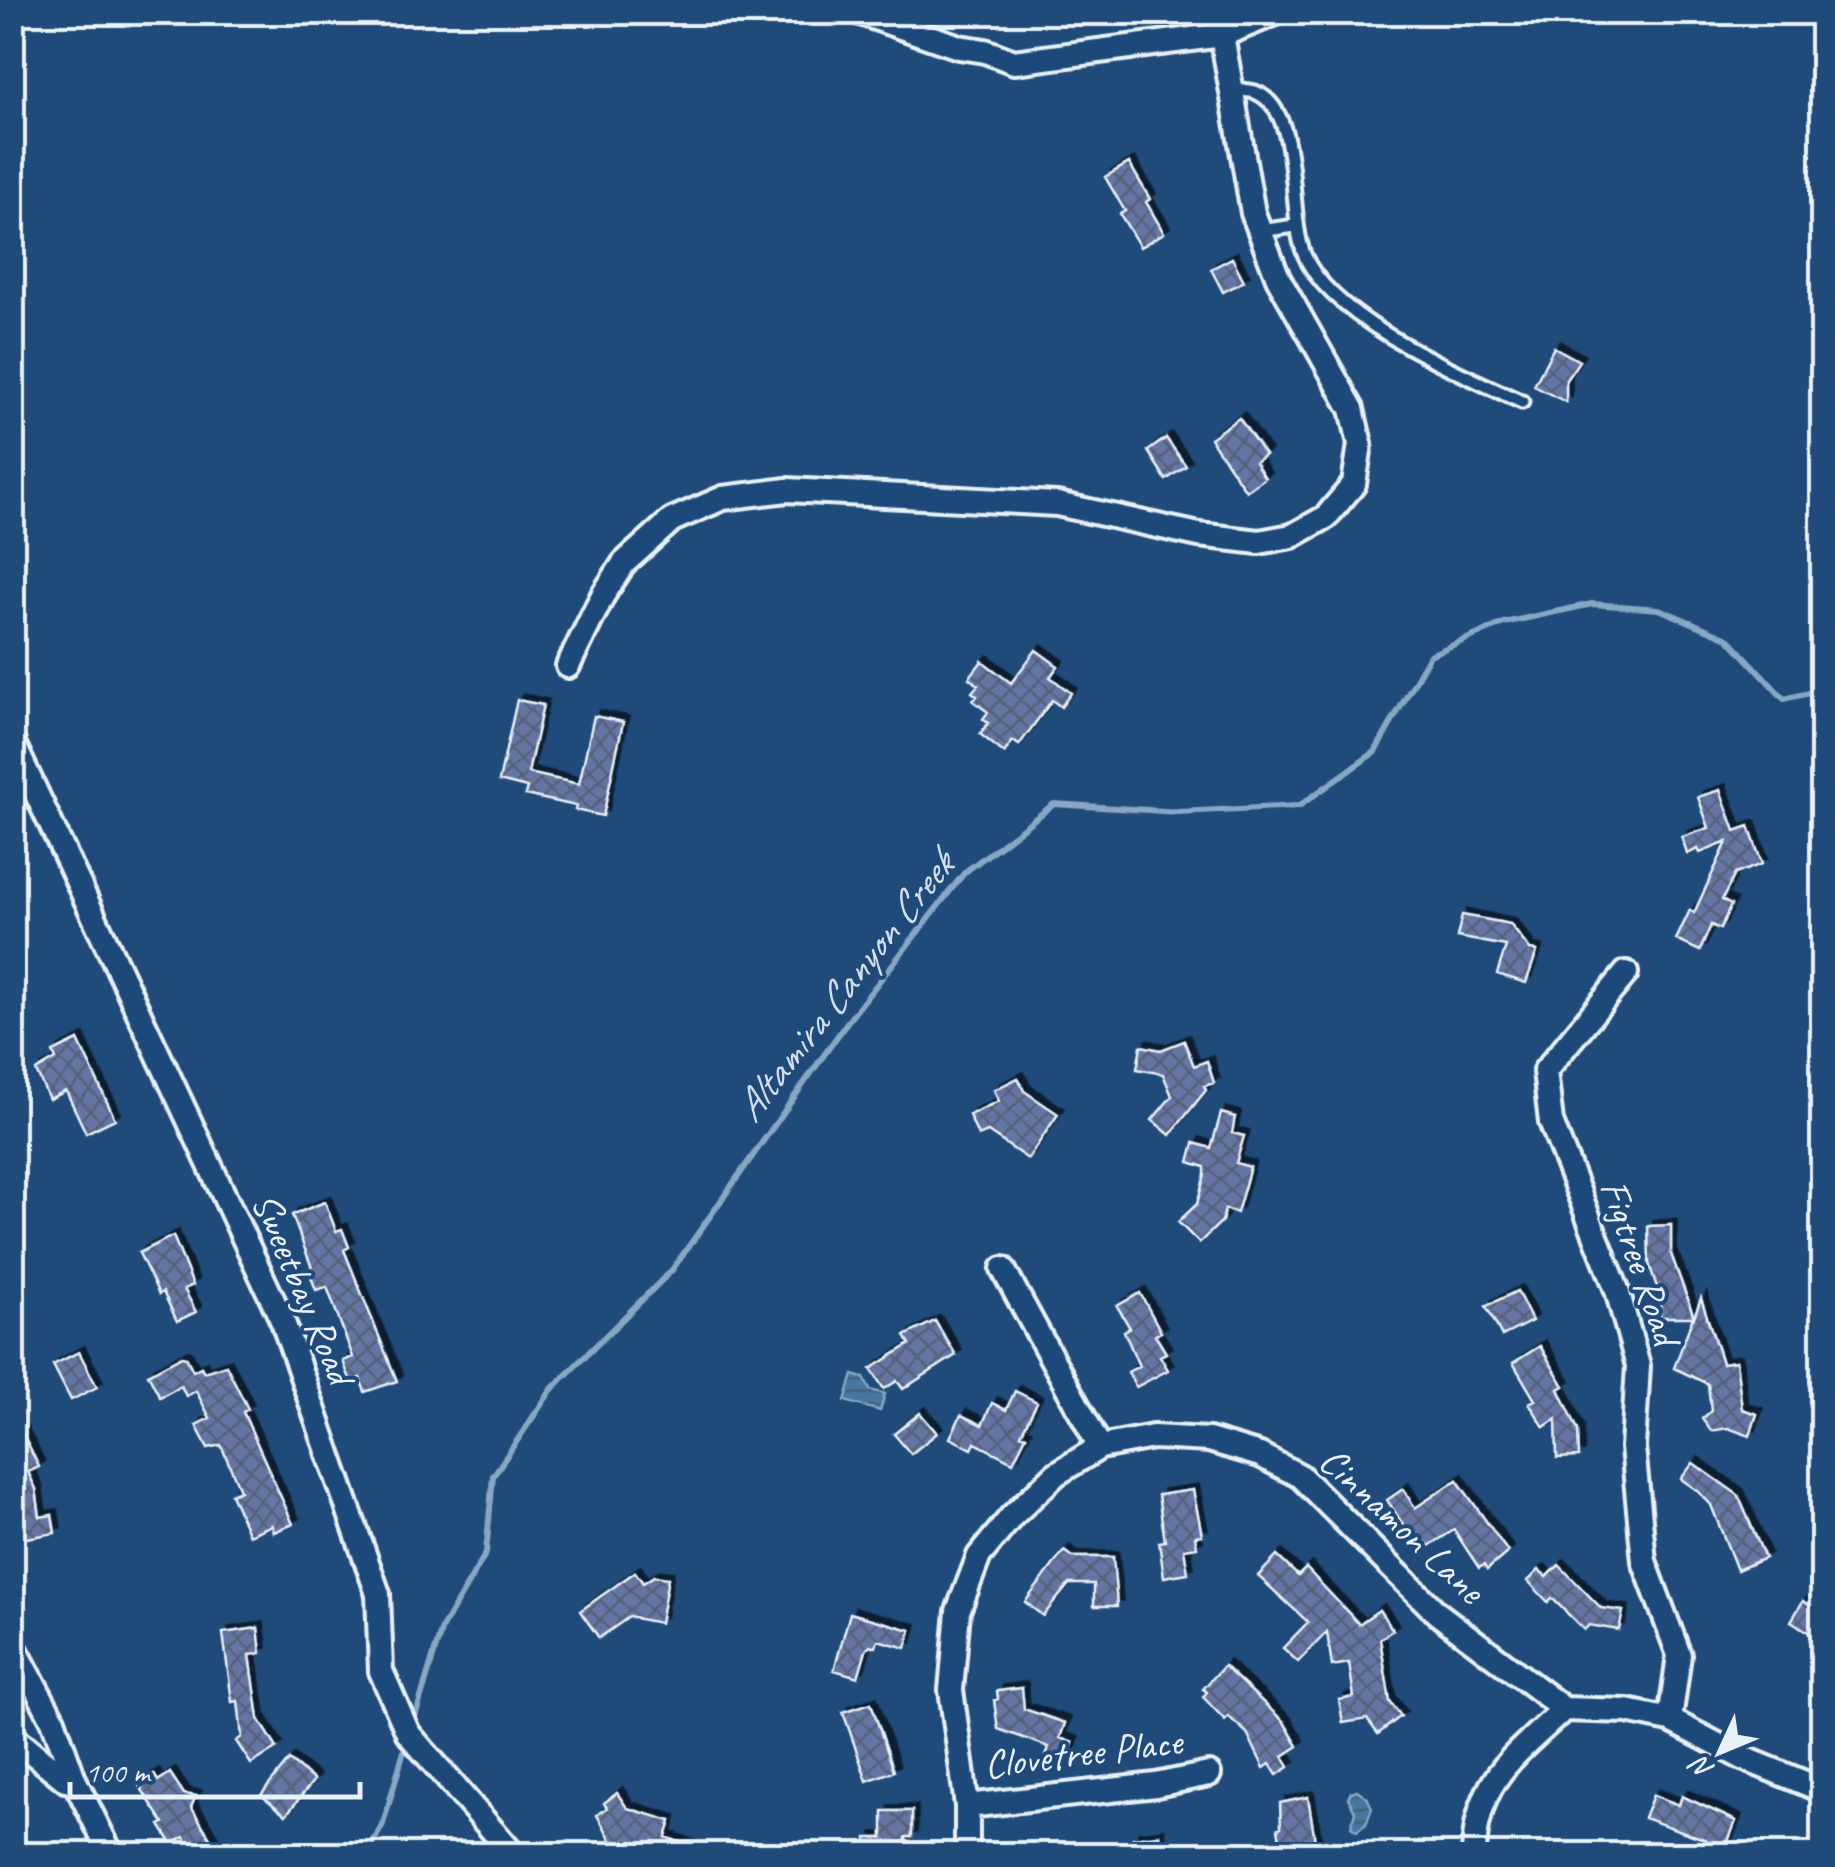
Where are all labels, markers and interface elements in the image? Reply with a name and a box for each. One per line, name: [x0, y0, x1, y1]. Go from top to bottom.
water label: Altamira Canyon Creek: [722, 836, 970, 1132]
street label: Figtree Road: [1589, 1173, 1693, 1357]
street label: Sweetbay Road: [240, 1185, 368, 1397]
street label: Cinnamon Lane: [1309, 1436, 1497, 1616]
north arrow: [1670, 1702, 1770, 1802]
street label: Clovetree Place: [981, 1716, 1188, 1790]
scale bar: [70, 1737, 360, 1799]
text: N: [1681, 1747, 1721, 1787]
text: 100 m: [85, 1753, 152, 1791]

